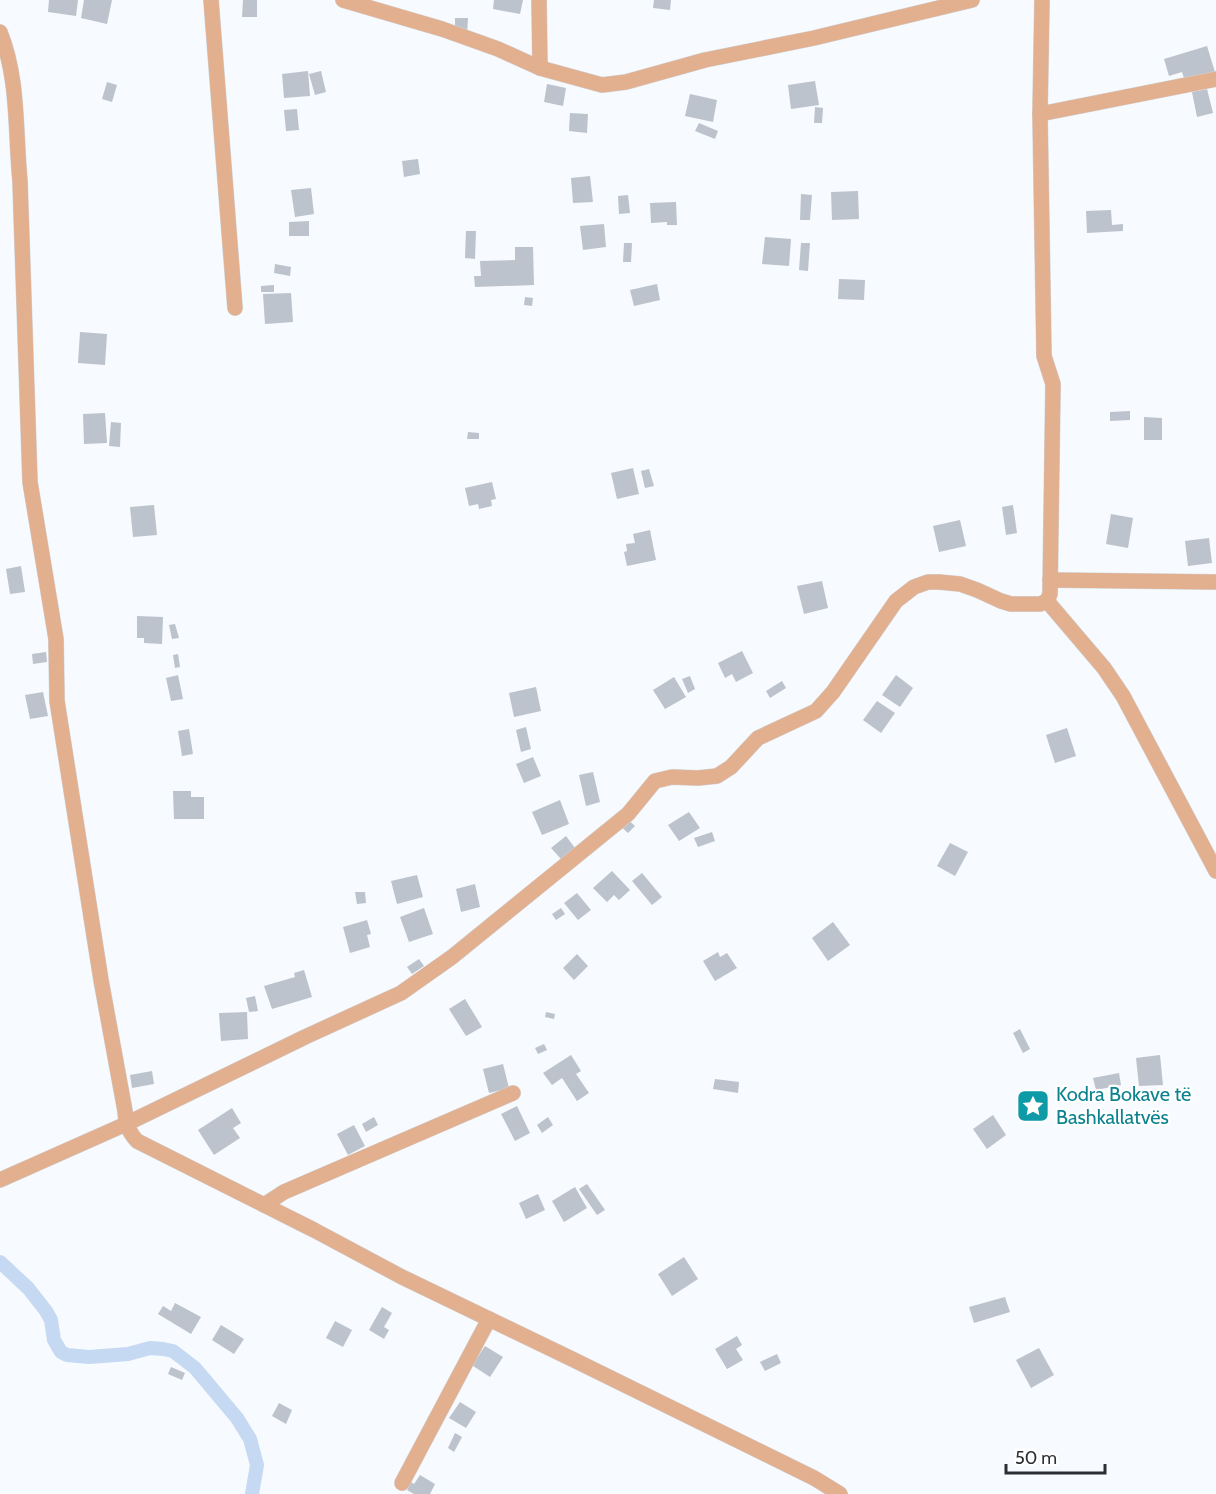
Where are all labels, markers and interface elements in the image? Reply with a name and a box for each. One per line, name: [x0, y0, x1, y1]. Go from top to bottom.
place label: Kodra Bokave të Bashkallatvës: [1056, 1082, 1191, 1129]
place icon: Kodra Bokave të Bashkallatvës: [1015, 1088, 1051, 1124]
scale bar: [1006, 1437, 1105, 1475]
text: 50 m: [1015, 1447, 1057, 1469]

